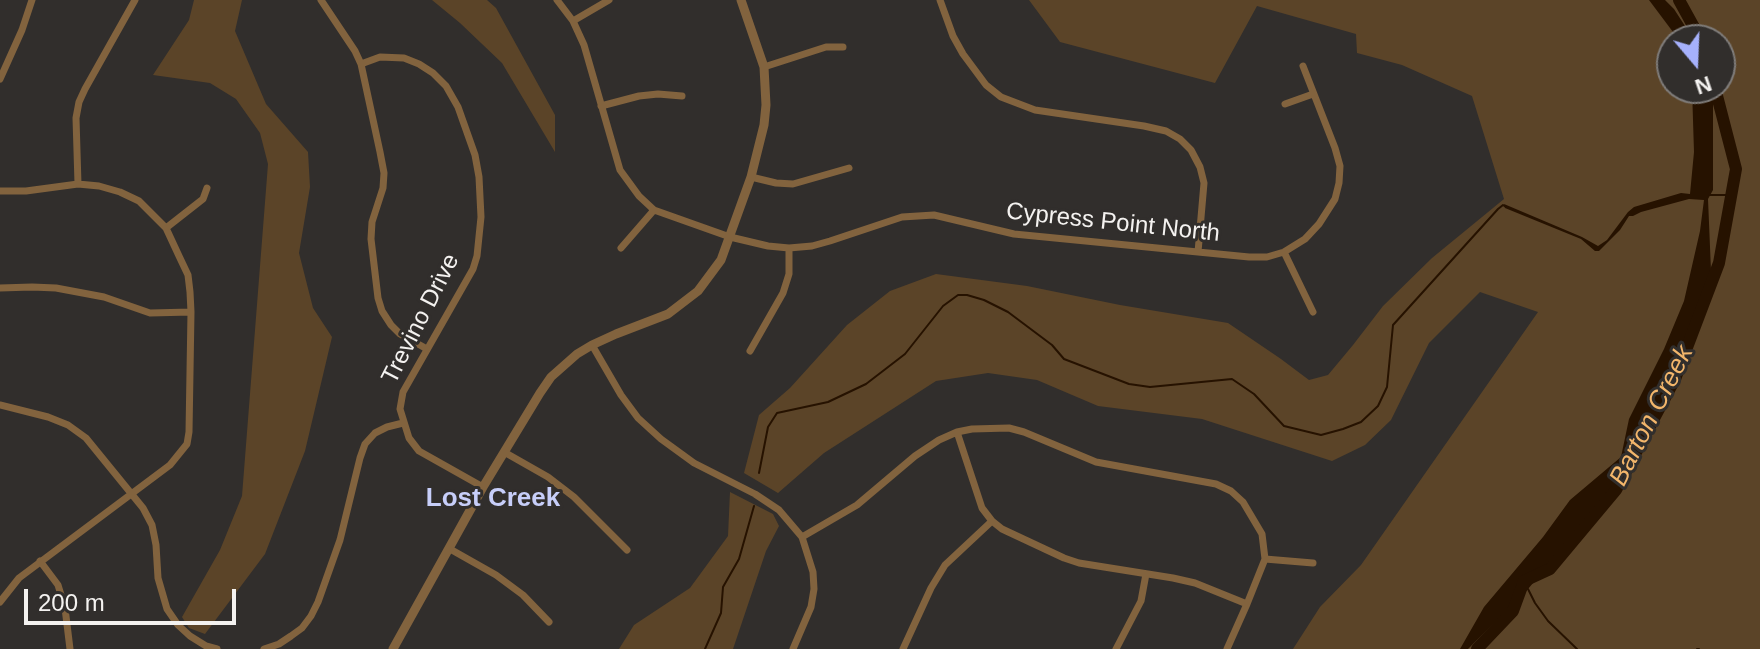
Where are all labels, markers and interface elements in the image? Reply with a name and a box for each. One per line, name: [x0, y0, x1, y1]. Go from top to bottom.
north arrow: [1656, 24, 1736, 104]
text: N: [1692, 71, 1715, 100]
street label: Cypress Point North: [1005, 197, 1221, 249]
street label: Trevino Drive: [376, 249, 466, 389]
water label: Barton Creek: [1603, 341, 1701, 491]
district label: Lost Creek: [426, 483, 560, 515]
scale bar: [28, 573, 240, 623]
text: 200 m: [38, 589, 105, 616]

